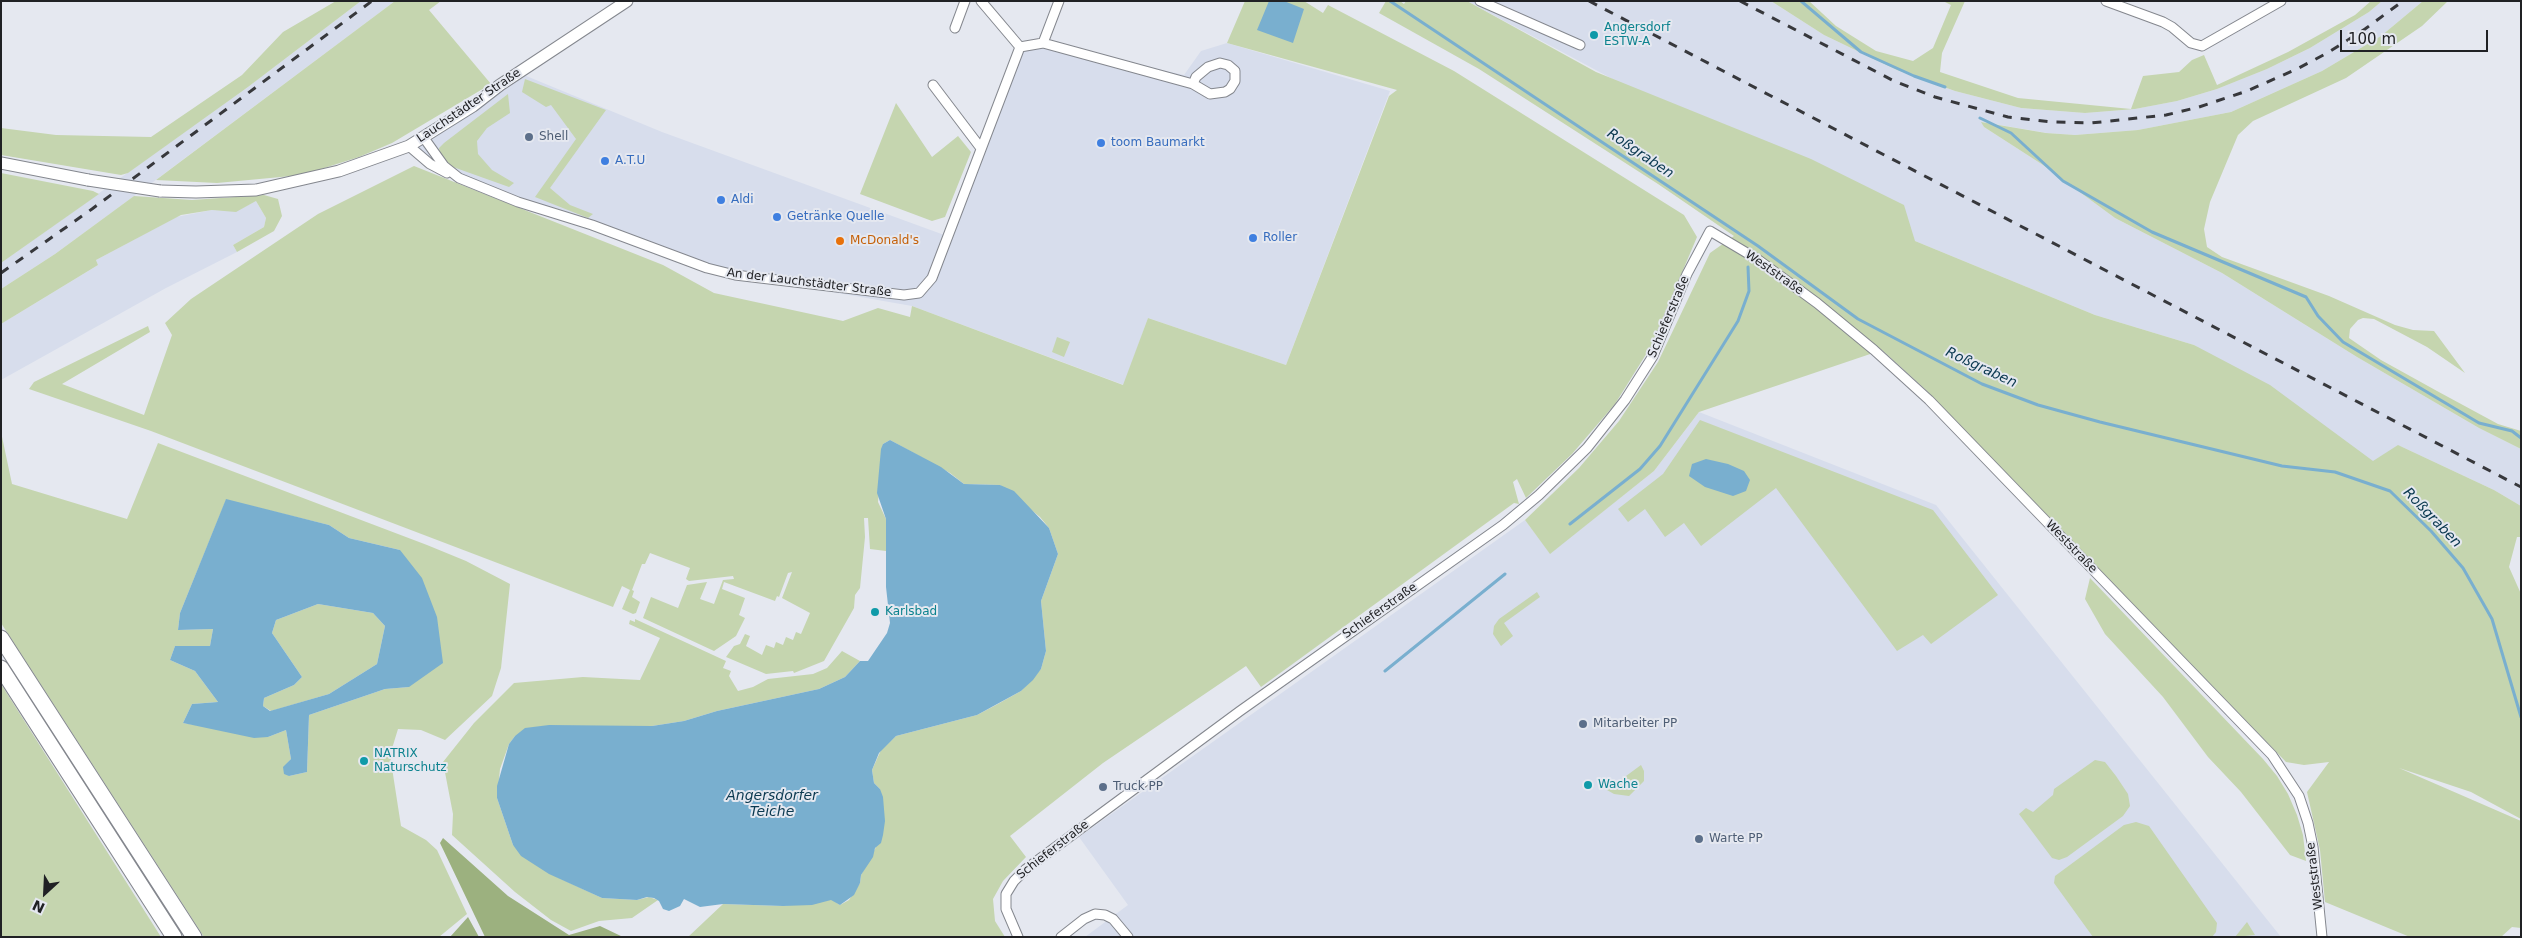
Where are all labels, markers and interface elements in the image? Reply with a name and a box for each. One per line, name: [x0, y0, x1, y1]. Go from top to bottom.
scale bar: [2342, 20, 2490, 52]
place label: Angersdorf ESTW-A: [1604, 21, 1670, 49]
marker: Angersdorf ESTW-A: [1588, 29, 1600, 41]
text: 100 m: [2348, 30, 2396, 48]
street label: Lauchstädter Straße: [414, 66, 524, 146]
water label: Roßgraben: [1604, 126, 1676, 182]
place label: Shell: [539, 130, 568, 144]
marker: Shell: [523, 131, 535, 143]
place label: toom Baumarkt: [1111, 136, 1205, 150]
marker: toom Baumarkt: [1095, 137, 1107, 149]
place label: A.T.U: [615, 154, 645, 168]
marker: A.T.U: [599, 155, 611, 167]
place label: Aldi: [731, 193, 753, 207]
marker: Aldi: [715, 194, 727, 206]
place label: Getränke Quelle: [787, 210, 884, 224]
marker: Getränke Quelle: [771, 211, 783, 223]
place label: Roller: [1263, 231, 1297, 245]
marker: Roller: [1247, 232, 1259, 244]
place label: McDonald's: [850, 234, 919, 248]
marker: McDonald's: [834, 235, 846, 247]
street label: Weststraße: [1742, 248, 1806, 298]
street label: An der Lauchstädter Straße: [726, 266, 892, 300]
street label: Schieferstraße: [1645, 274, 1693, 360]
water label: Roßgraben: [1943, 344, 2019, 392]
water label: Roßgraben: [2399, 485, 2465, 551]
street label: Weststraße: [2042, 518, 2100, 576]
street label: Schieferstraße: [1340, 580, 1420, 642]
place label: Karlsbad: [885, 605, 937, 619]
marker: Karlsbad: [869, 606, 881, 618]
place label: Mitarbeiter PP: [1593, 717, 1677, 731]
marker: Mitarbeiter PP: [1577, 718, 1589, 730]
place label: NATRIX Naturschutz: [374, 747, 447, 775]
marker: NATRIX Naturschutz: [358, 755, 370, 767]
place label: Wache: [1598, 778, 1638, 792]
marker: Wache: [1582, 779, 1594, 791]
place label: Truck PP: [1113, 780, 1163, 794]
marker: Truck PP: [1097, 781, 1109, 793]
water label: Angersdorfer Teiche: [726, 788, 818, 820]
street label: Schieferstraße: [1014, 817, 1092, 883]
place label: Warte PP: [1709, 832, 1763, 846]
marker: Warte PP: [1693, 833, 1705, 845]
street label: Weststraße: [2304, 842, 2326, 910]
north arrow: [20, 868, 70, 918]
text: N: [30, 897, 47, 916]

